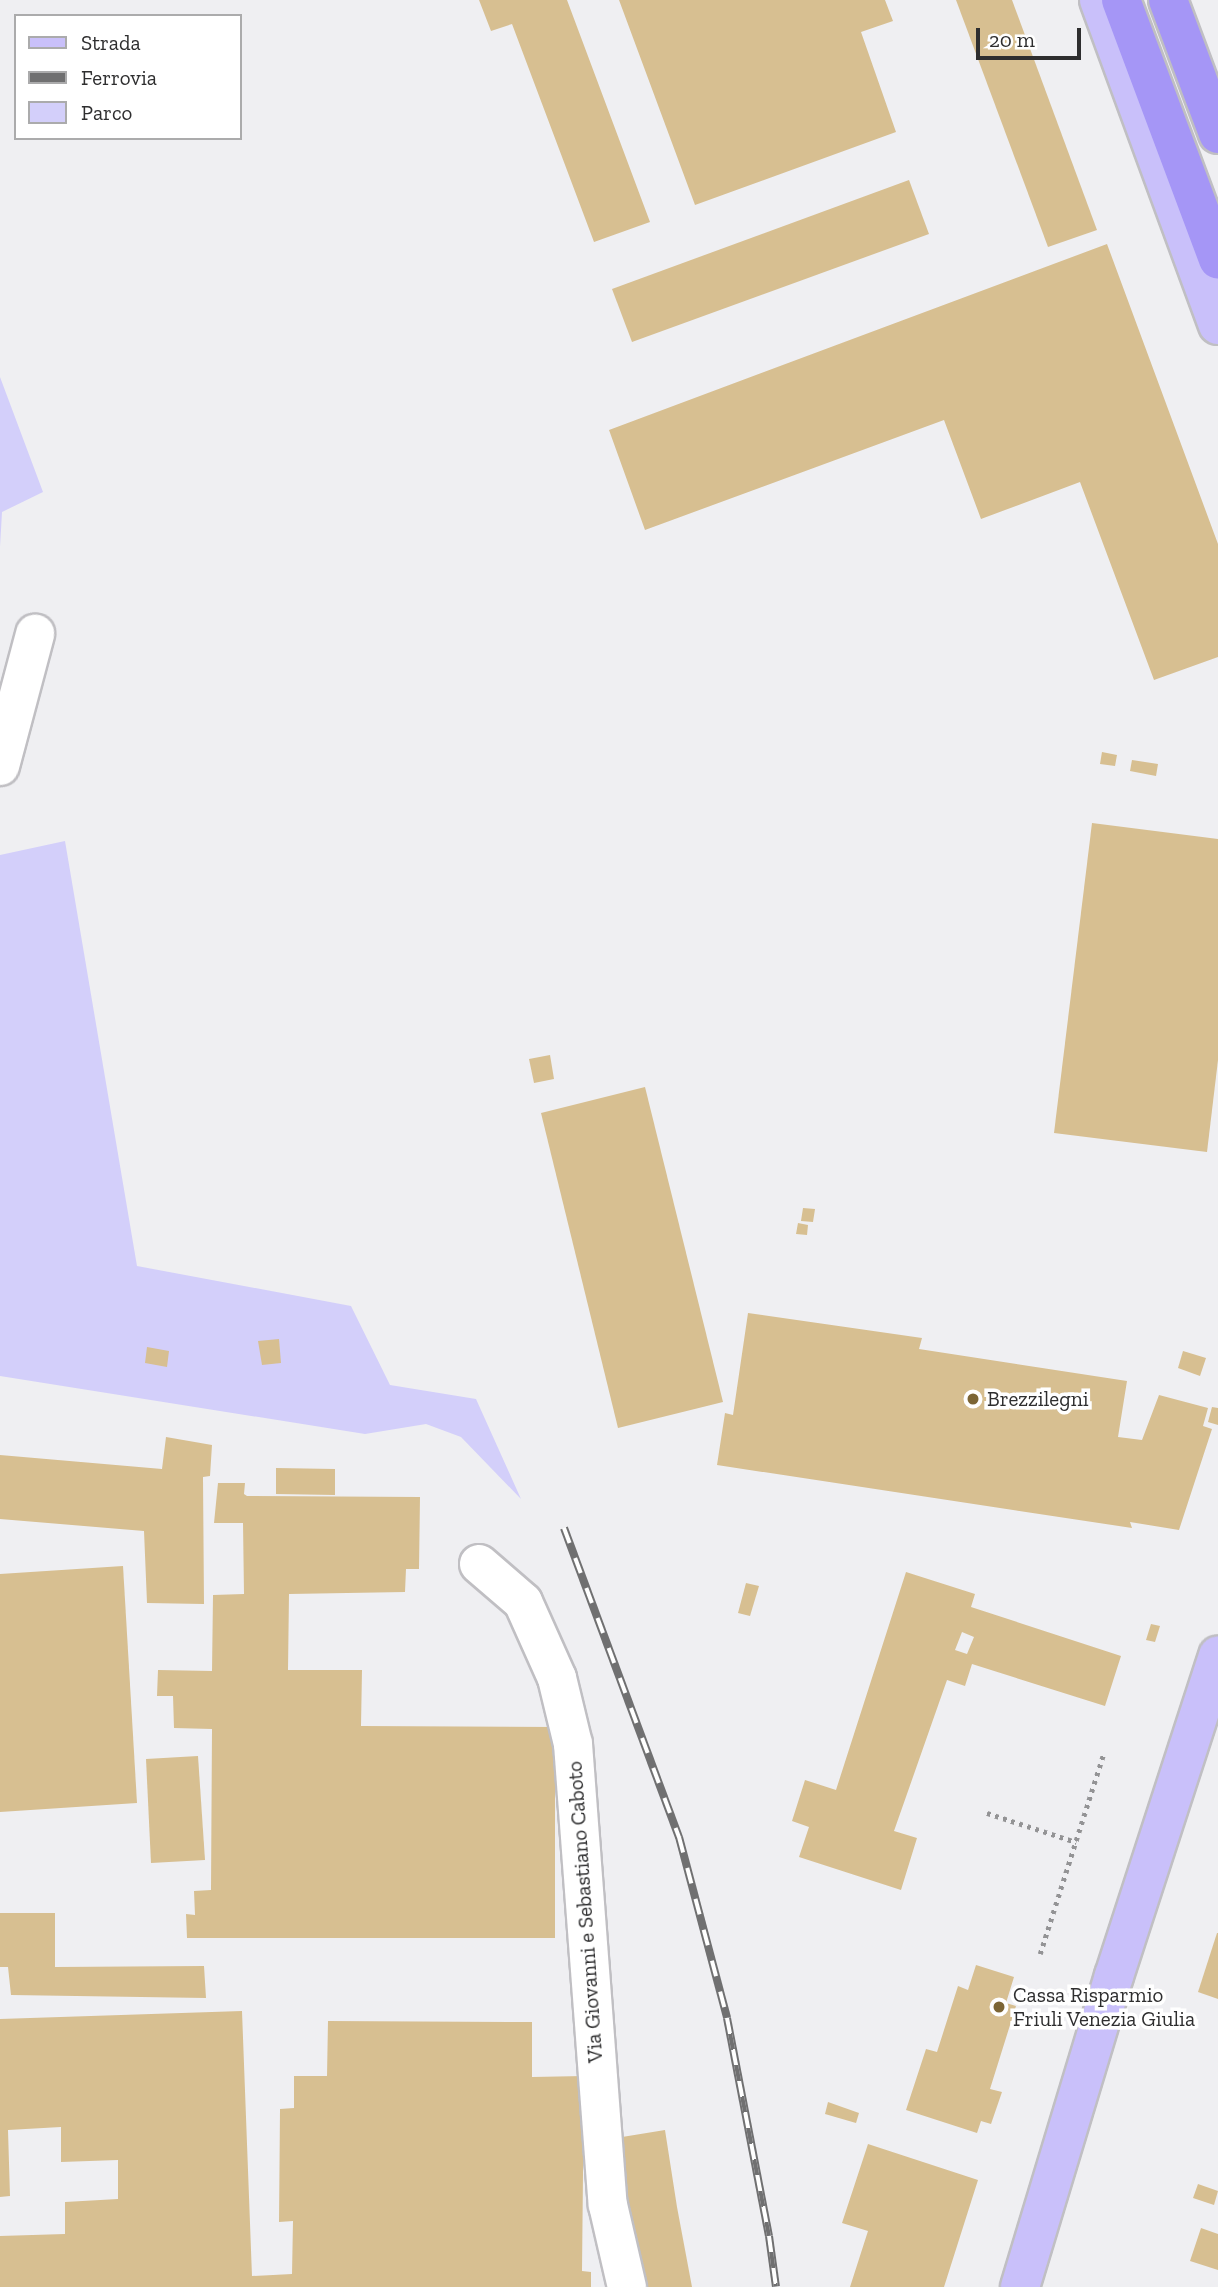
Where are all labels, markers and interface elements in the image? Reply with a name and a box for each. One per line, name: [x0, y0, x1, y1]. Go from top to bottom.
legend: [14, 14, 242, 140]
scale bar: [980, 14, 1085, 58]
text: 20 m: [989, 27, 1035, 52]
text: Strada: [81, 30, 141, 55]
text: Ferrovia: [81, 65, 157, 90]
text: Parco: [81, 100, 132, 125]
place label: Brezzilegni: [987, 1386, 1089, 1412]
marker: Brezzilegni: [965, 1391, 981, 1407]
street label: Via Giovanni e Sebastiano Caboto: [562, 1760, 608, 2064]
place label: Cassa Risparmio Friuli Venezia Giulia: [1013, 1982, 1196, 2032]
marker: Cassa Risparmio Friuli Venezia Giulia: [991, 1999, 1007, 2015]

